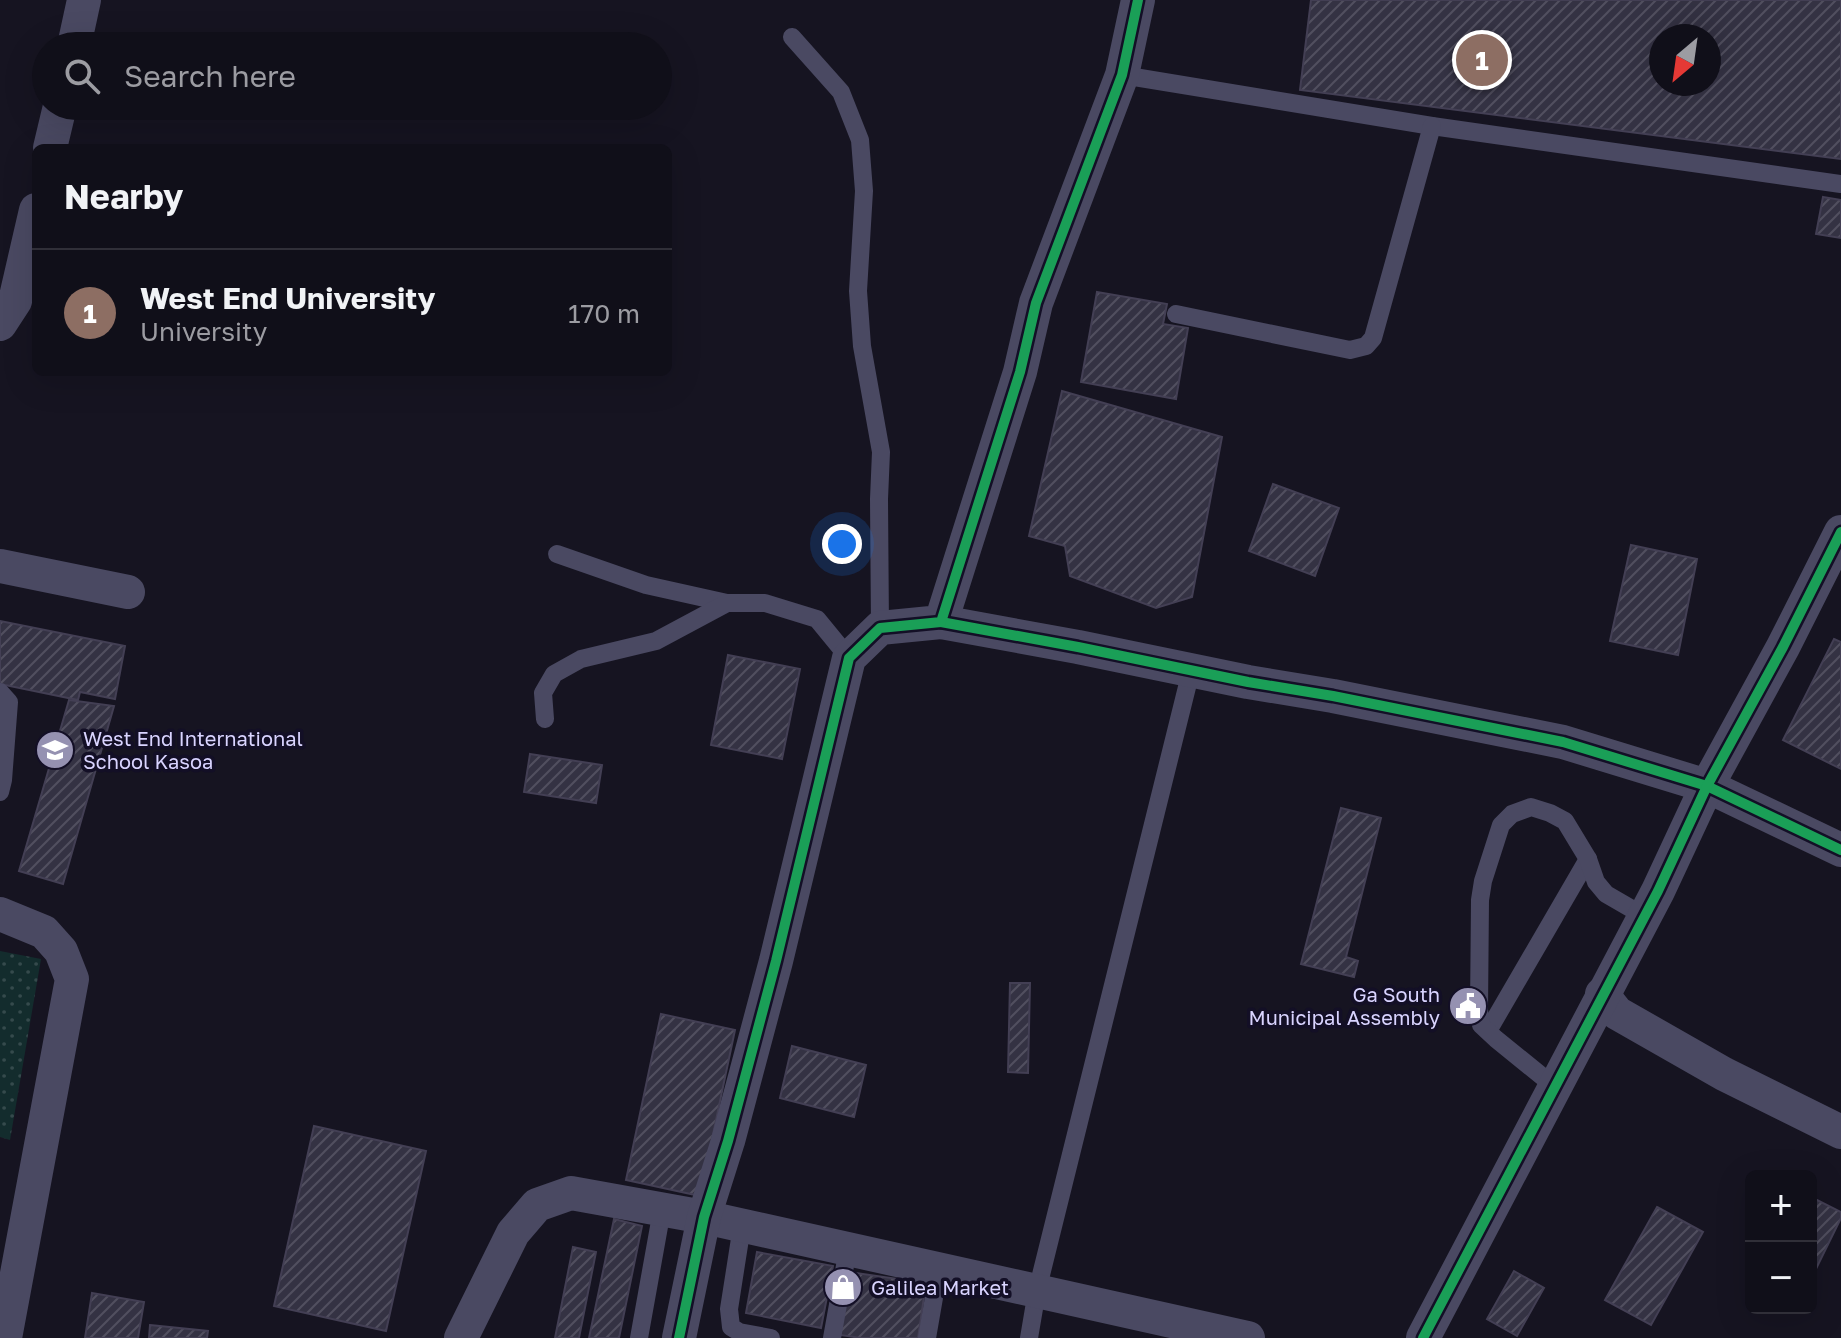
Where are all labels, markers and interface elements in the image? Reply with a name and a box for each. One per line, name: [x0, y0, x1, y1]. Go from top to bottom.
north arrow: [1649, 24, 1721, 96]
pin: 1: [1456, 30, 1508, 90]
search box: [32, 32, 672, 120]
icon: search: [60, 54, 104, 98]
text: Search here: [124, 58, 296, 94]
text: Nearby: [64, 176, 184, 216]
text: West End University: [140, 280, 436, 316]
text: 1: [83, 298, 97, 329]
text: 170 m: [568, 298, 640, 329]
text: University: [140, 316, 267, 347]
your location: [822, 524, 862, 564]
place label: West End International School Kasoa: [83, 726, 303, 773]
school or university icon: West End International School Kasoa: [34, 729, 76, 771]
place label: Ga South Municipal Assembly: [1248, 982, 1440, 1029]
public building icon: Ga South Municipal Assembly: [1447, 985, 1489, 1027]
map controls: [1745, 1170, 1817, 1314]
button: +: [1745, 1170, 1817, 1242]
button: −: [1745, 1242, 1817, 1314]
shop icon: Galilea Market: [822, 1266, 864, 1308]
place label: Galilea Market: [871, 1275, 1009, 1299]

